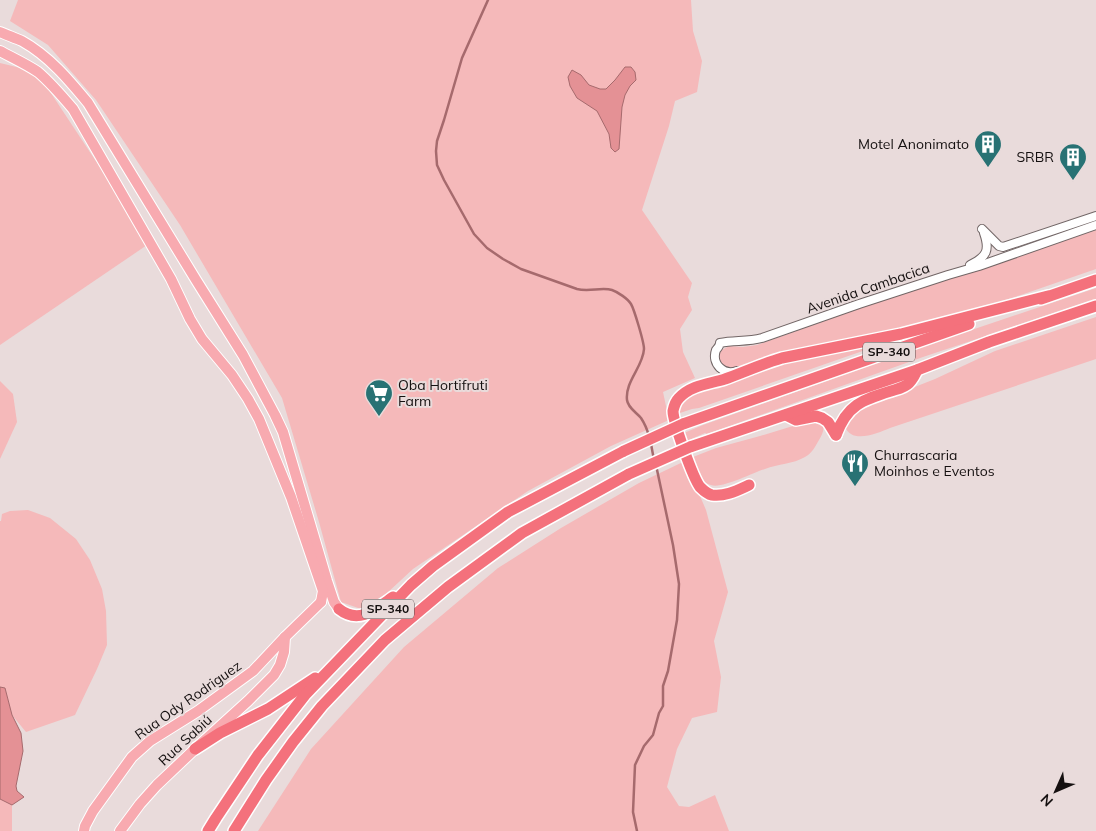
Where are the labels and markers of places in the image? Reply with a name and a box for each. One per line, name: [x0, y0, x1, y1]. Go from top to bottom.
building icon: Motel Anonimato: [973, 129, 1003, 168]
place label: Motel Anonimato: [858, 135, 969, 153]
building icon: SRBR: [1058, 142, 1088, 181]
place label: SRBR: [1016, 148, 1054, 166]
place label: Oba Hortifruti Farm: [398, 376, 488, 410]
supermarket icon: Oba Hortifruti Farm: [364, 378, 394, 417]
place label: Churrascaria Moinhos e Eventos: [874, 446, 995, 480]
restaurant icon: Churrascaria Moinhos e Eventos: [840, 448, 870, 487]

